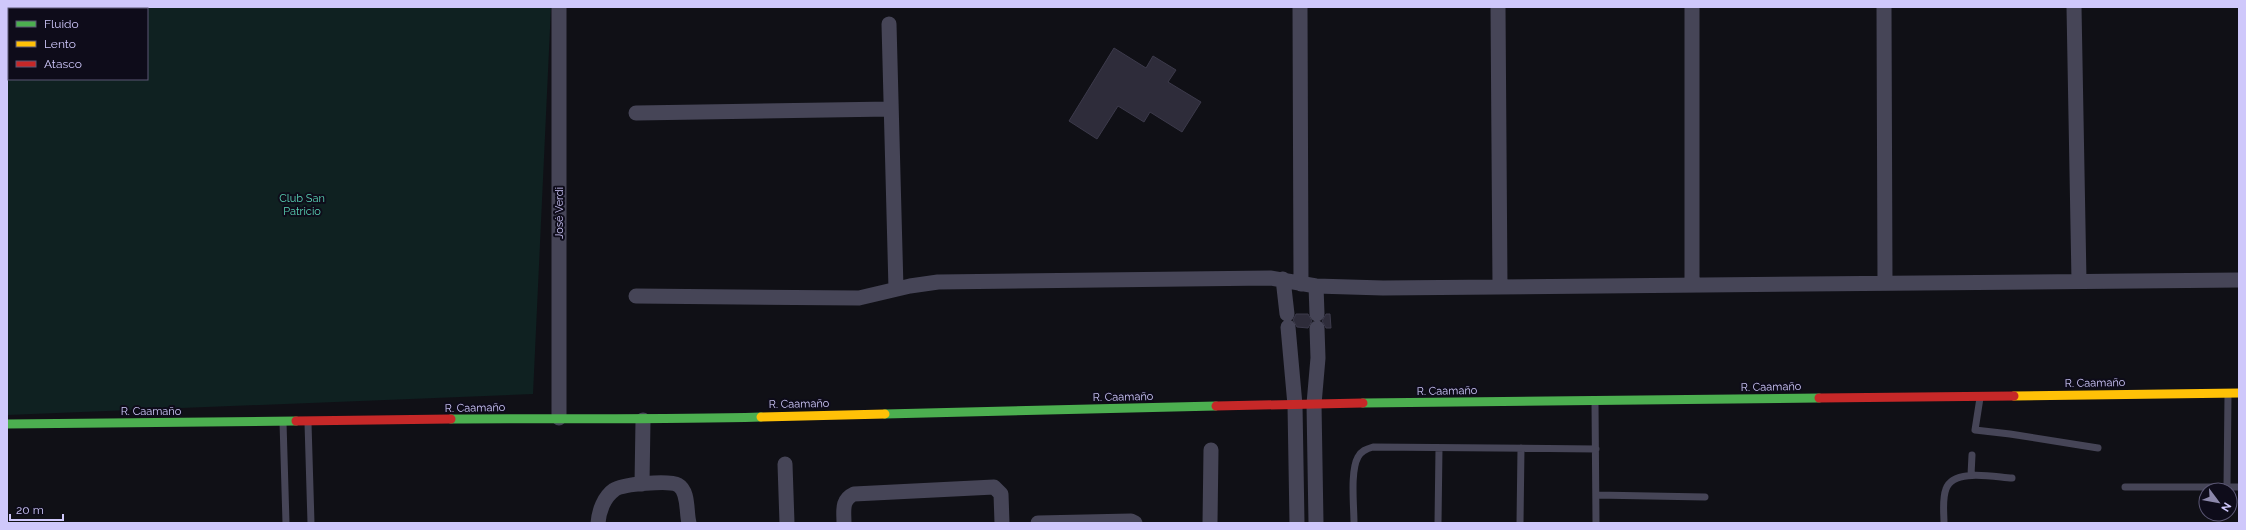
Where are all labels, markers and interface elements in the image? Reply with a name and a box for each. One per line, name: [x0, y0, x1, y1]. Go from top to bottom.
legend: [8, 8, 148, 80]
text: Fluido: [44, 17, 79, 31]
text: Lento: [44, 37, 76, 51]
text: Atasco: [44, 57, 82, 71]
street label: José Verdi: [553, 187, 566, 239]
park label: Club San Patricio: [279, 192, 325, 218]
street label: R. Caamaño: [2065, 376, 2126, 390]
street label: R. Caamaño: [1741, 380, 1802, 394]
street label: R. Caamaño: [1417, 384, 1478, 398]
street label: R. Caamaño: [1093, 390, 1154, 404]
street label: R. Caamaño: [769, 397, 830, 411]
street label: R. Caamaño: [445, 401, 506, 415]
street label: R. Caamaño: [121, 405, 182, 418]
north arrow: [2198, 482, 2238, 522]
scale bar: [10, 496, 63, 522]
text: N: [2218, 500, 2234, 514]
text: 20 m: [16, 503, 44, 517]

